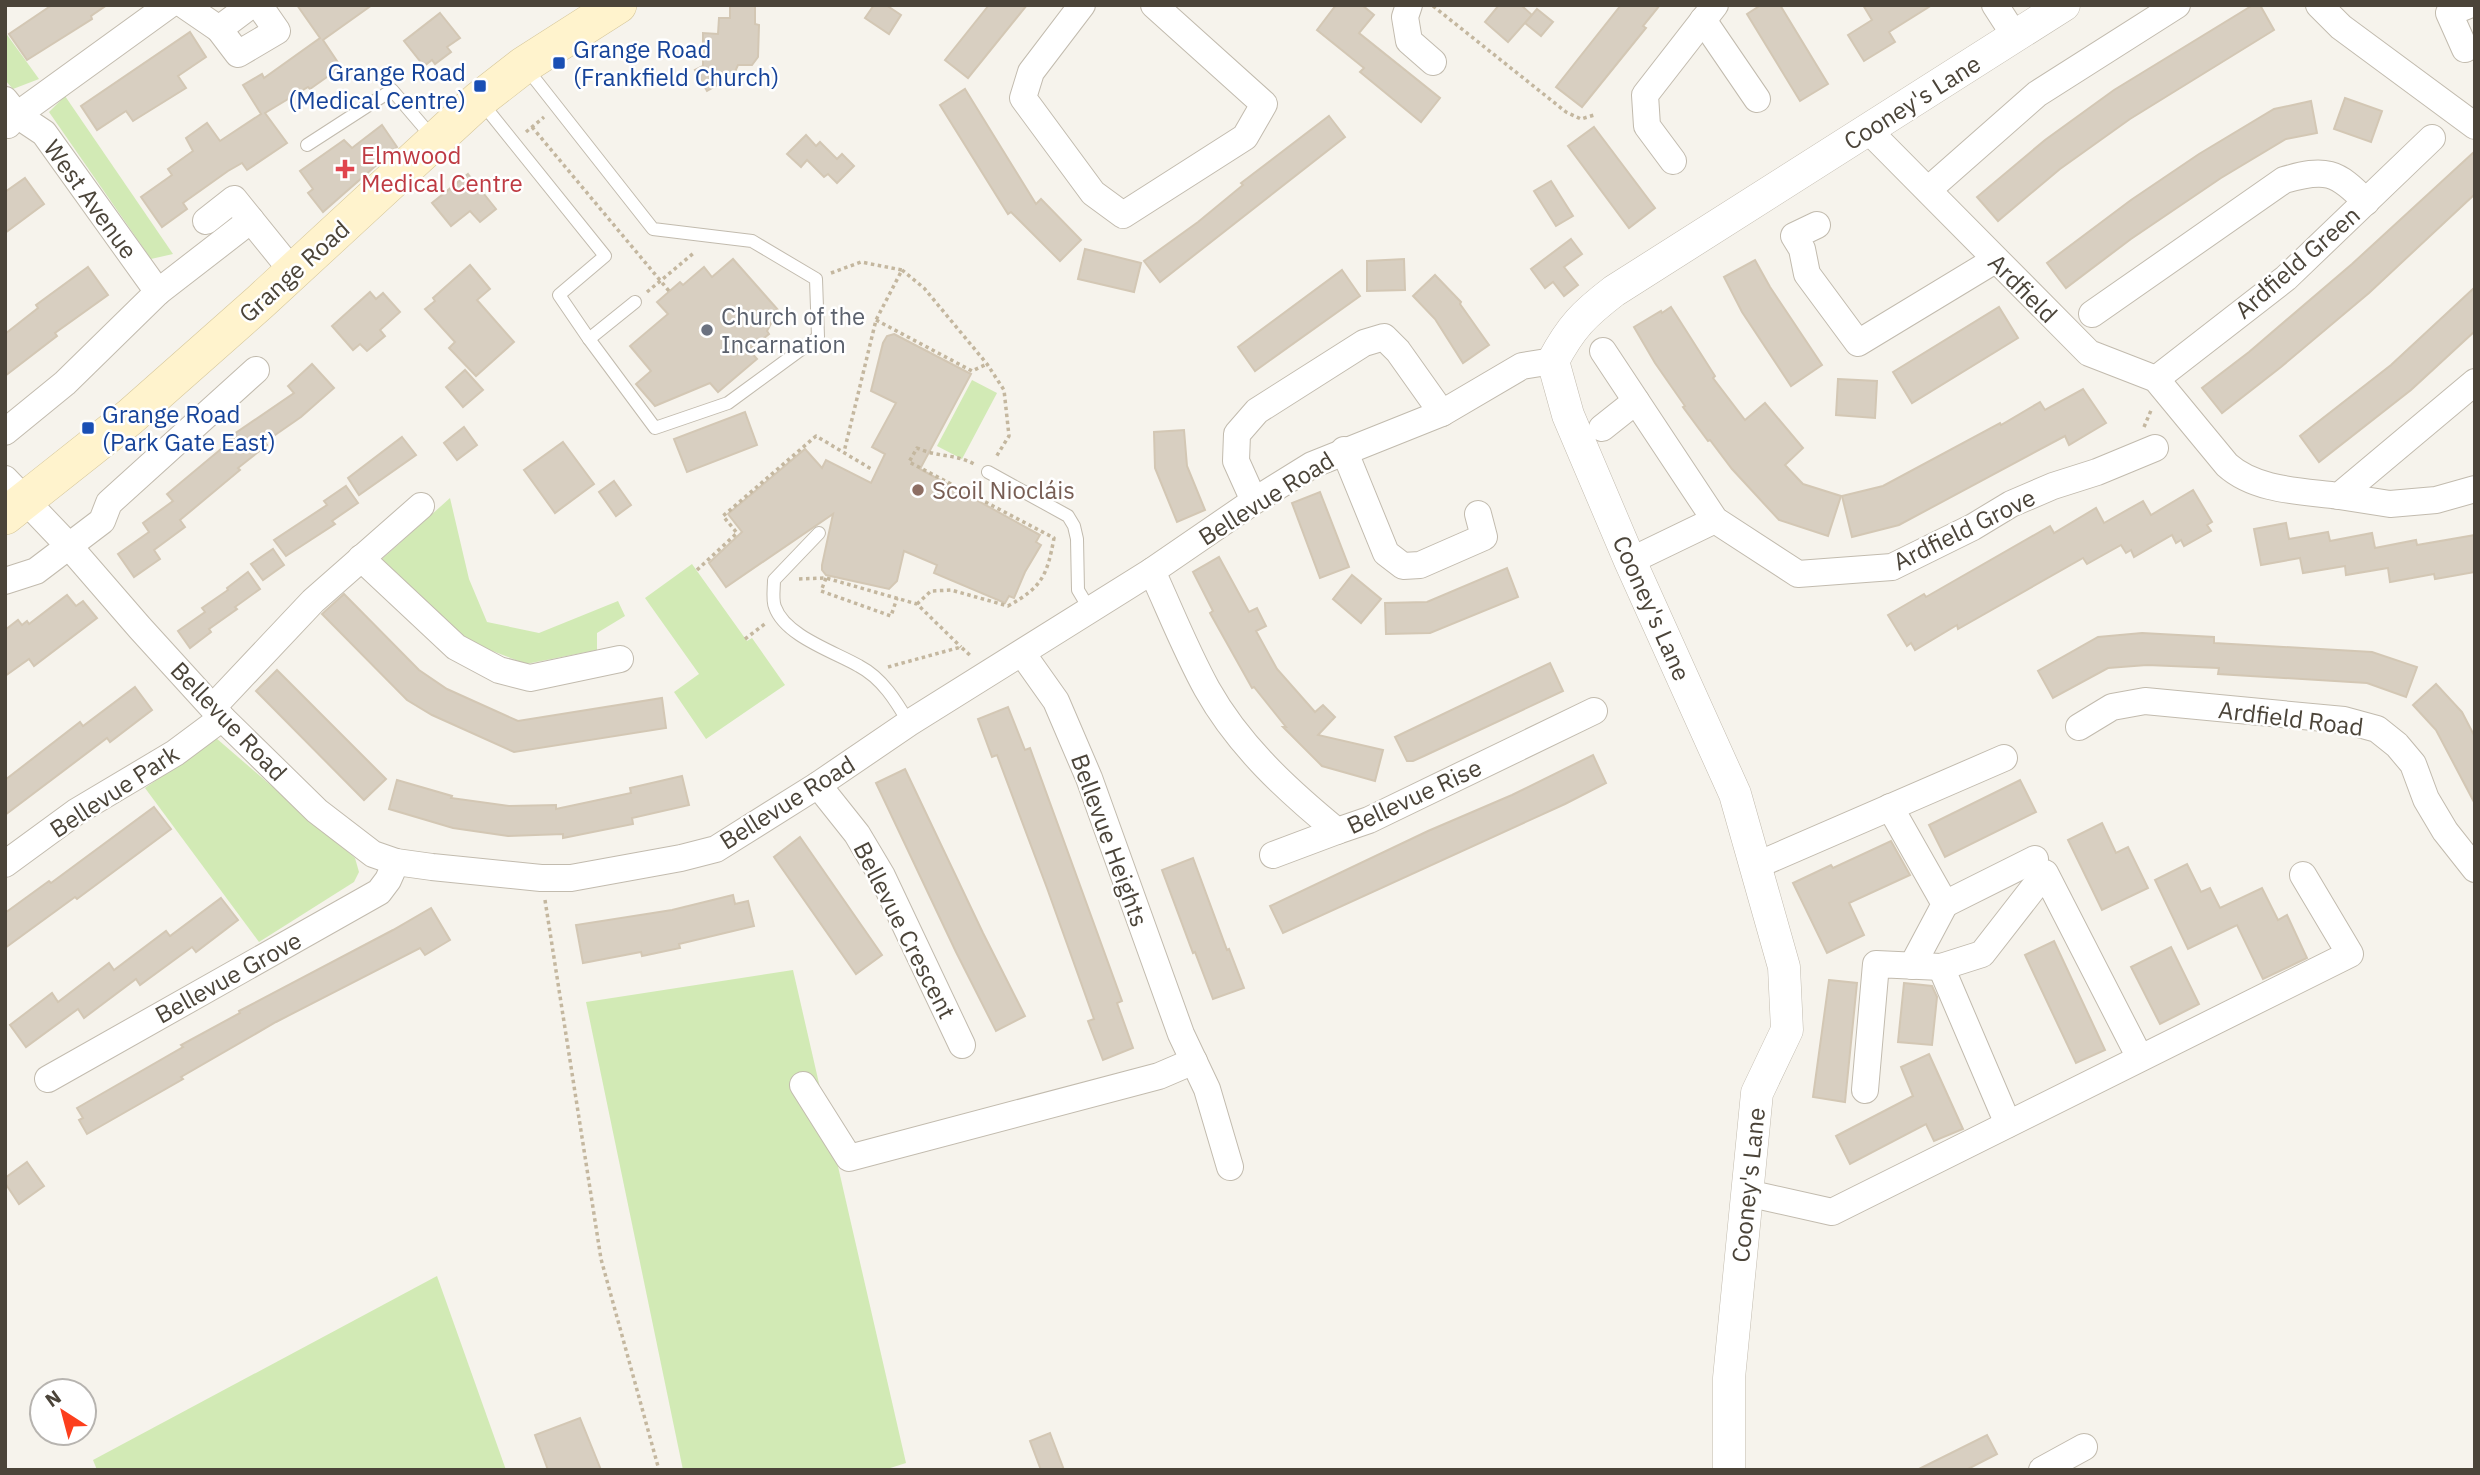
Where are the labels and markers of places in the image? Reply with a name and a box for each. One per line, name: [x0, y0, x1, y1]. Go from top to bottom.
place label: Grange Road (Frankfield Church): [573, 33, 779, 93]
marker: Grange Road (Frankfield Church): [551, 55, 567, 71]
place label: Grange Road (Medical Centre): [288, 56, 466, 116]
marker: Grange Road (Medical Centre): [472, 78, 488, 94]
place label: Elmwood Medical Centre: [361, 139, 523, 199]
marker: Elmwood Medical Centre: [335, 159, 355, 179]
place label: Church of the Incarnation: [721, 300, 865, 360]
marker: Church of the Incarnation: [699, 322, 715, 338]
place label: Grange Road (Park Gate East): [102, 398, 276, 458]
marker: Grange Road (Park Gate East): [80, 420, 96, 436]
place label: Scoil Niocláis: [932, 474, 1075, 506]
marker: Scoil Niocláis: [910, 482, 926, 498]

